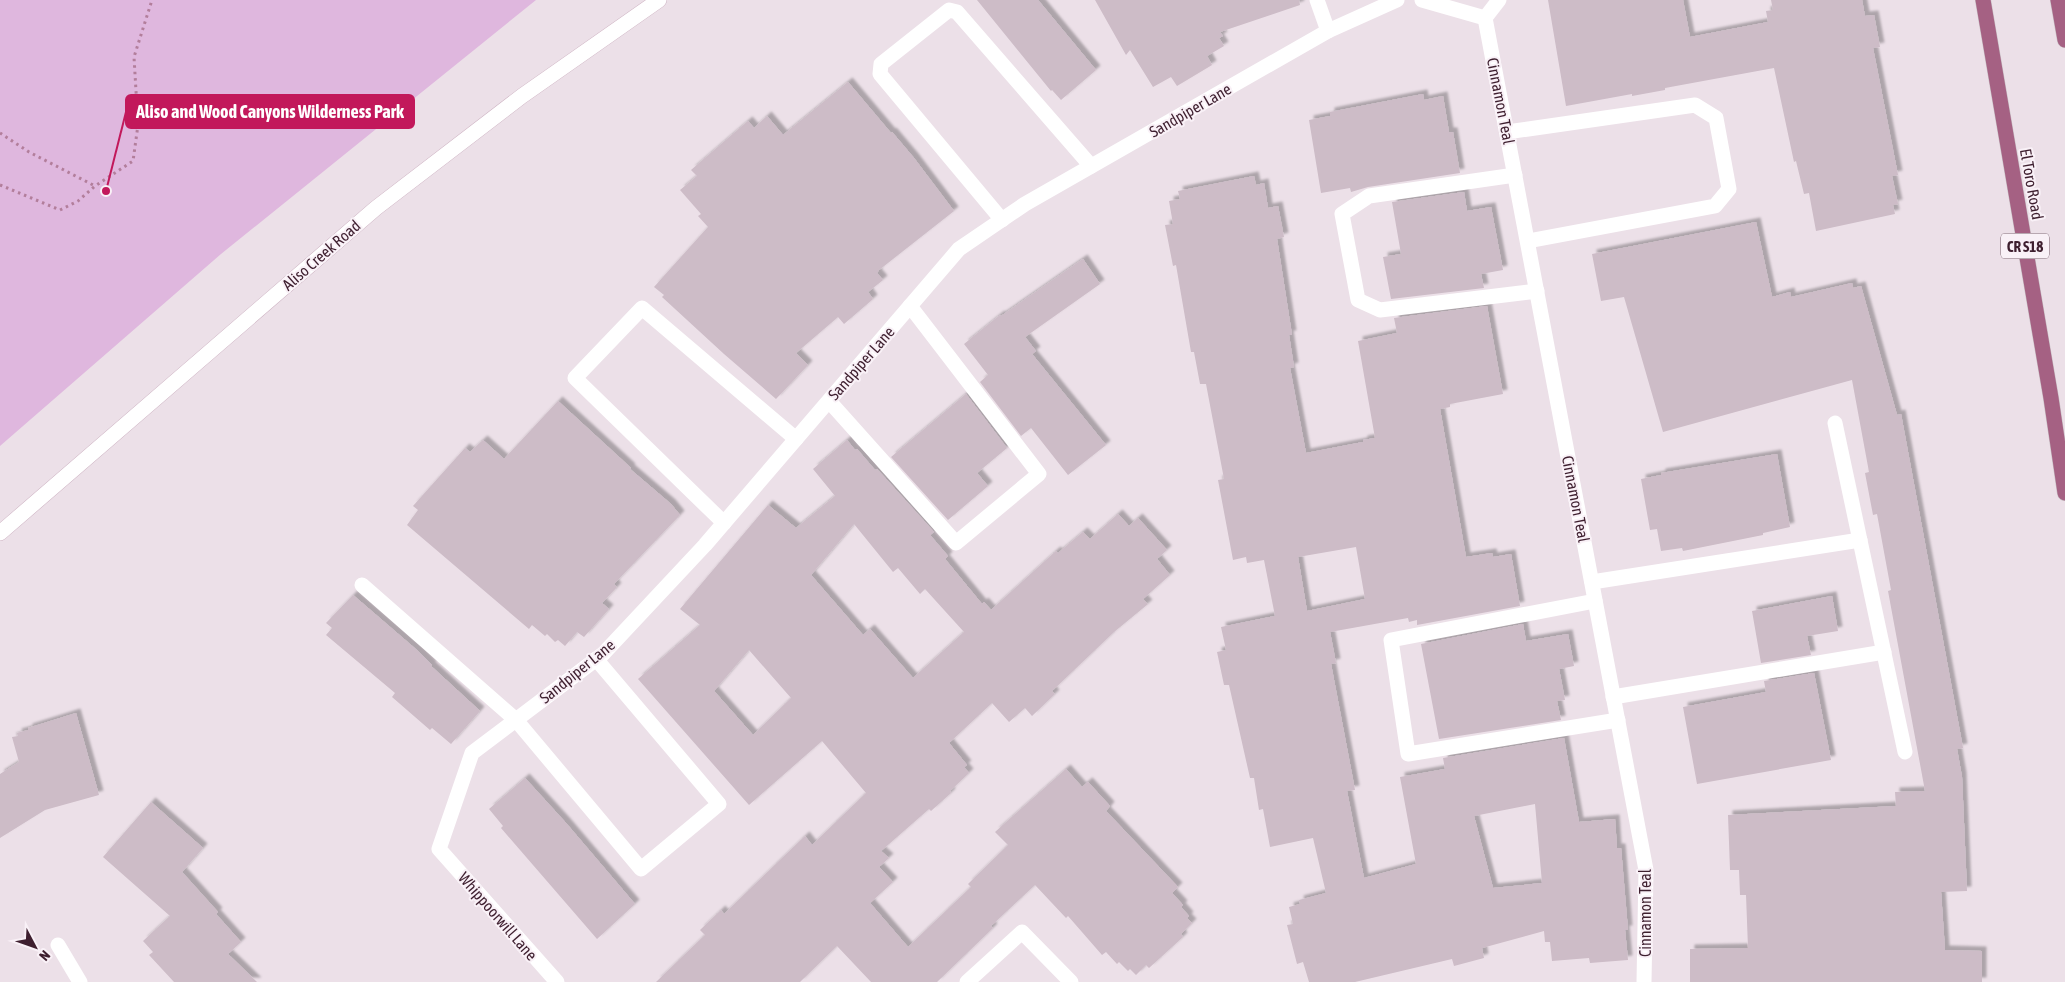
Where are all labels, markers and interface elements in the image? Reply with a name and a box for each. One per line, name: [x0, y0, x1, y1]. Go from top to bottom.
street label: Cinnamon Teal: [1484, 56, 1518, 147]
street label: Sandpiper Lane: [1146, 79, 1234, 141]
callout: Aliso and Wood Canyons Wilderness Park: [126, 95, 414, 128]
text: Aliso and Wood Canyons Wilderness Park: [135, 101, 405, 122]
street label: El Toro Road: [2017, 147, 2047, 221]
street label: Aliso Creek Road: [278, 216, 364, 294]
road number: CR S18: [2001, 234, 2049, 258]
street label: Sandpiper Lane: [824, 323, 898, 404]
street label: Cinnamon Teal: [1559, 454, 1593, 545]
street label: Sandpiper Lane: [536, 635, 619, 707]
street label: Whippoorwill Lane: [454, 868, 541, 964]
street label: Cinnamon Teal: [1636, 868, 1654, 957]
north arrow: [10, 922, 60, 972]
text: N: [36, 947, 54, 964]

